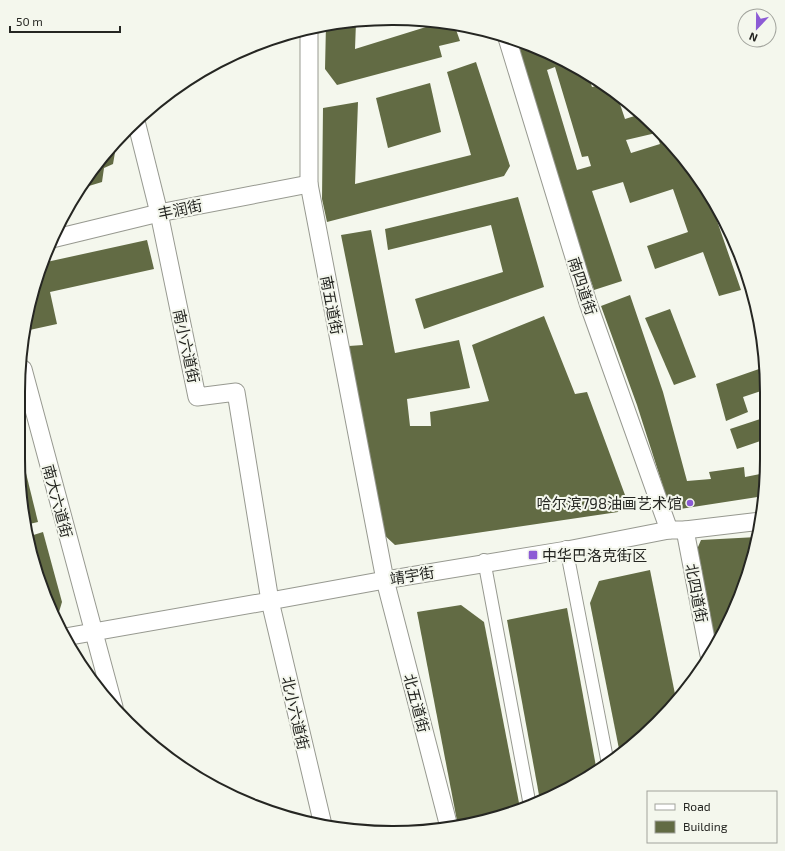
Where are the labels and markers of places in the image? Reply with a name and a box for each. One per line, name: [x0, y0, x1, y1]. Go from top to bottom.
place label: 哈尔滨798油画艺术馆: [537, 494, 682, 512]
marker: 哈尔滨798油画艺术馆: [685, 498, 695, 508]
place label: 中华巴洛克街区: [542, 546, 647, 564]
marker: 中华巴洛克街区: [527, 549, 539, 561]

